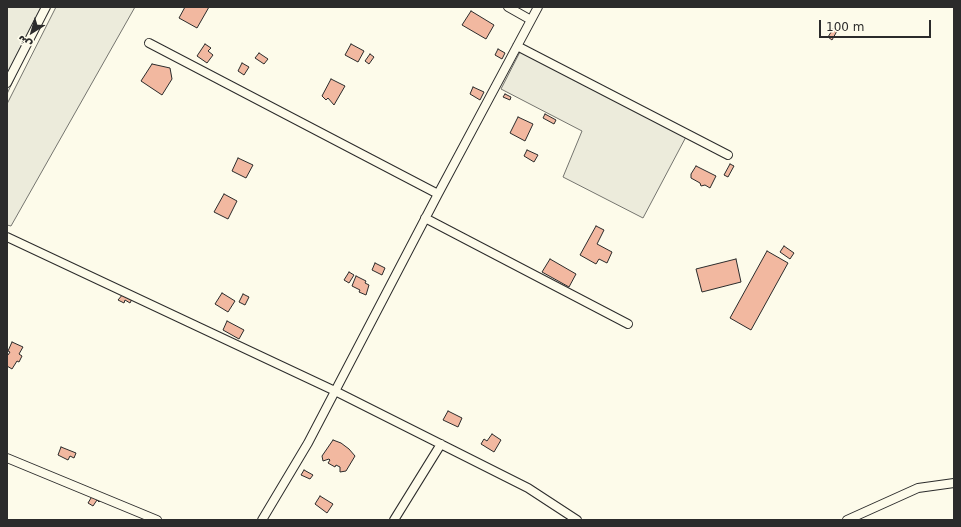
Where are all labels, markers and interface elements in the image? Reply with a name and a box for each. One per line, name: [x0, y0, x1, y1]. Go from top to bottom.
north arrow: [12, 12, 52, 52]
scale bar: [821, 12, 933, 38]
text: 100 m: [826, 20, 864, 34]
text: ش: [15, 32, 34, 52]

